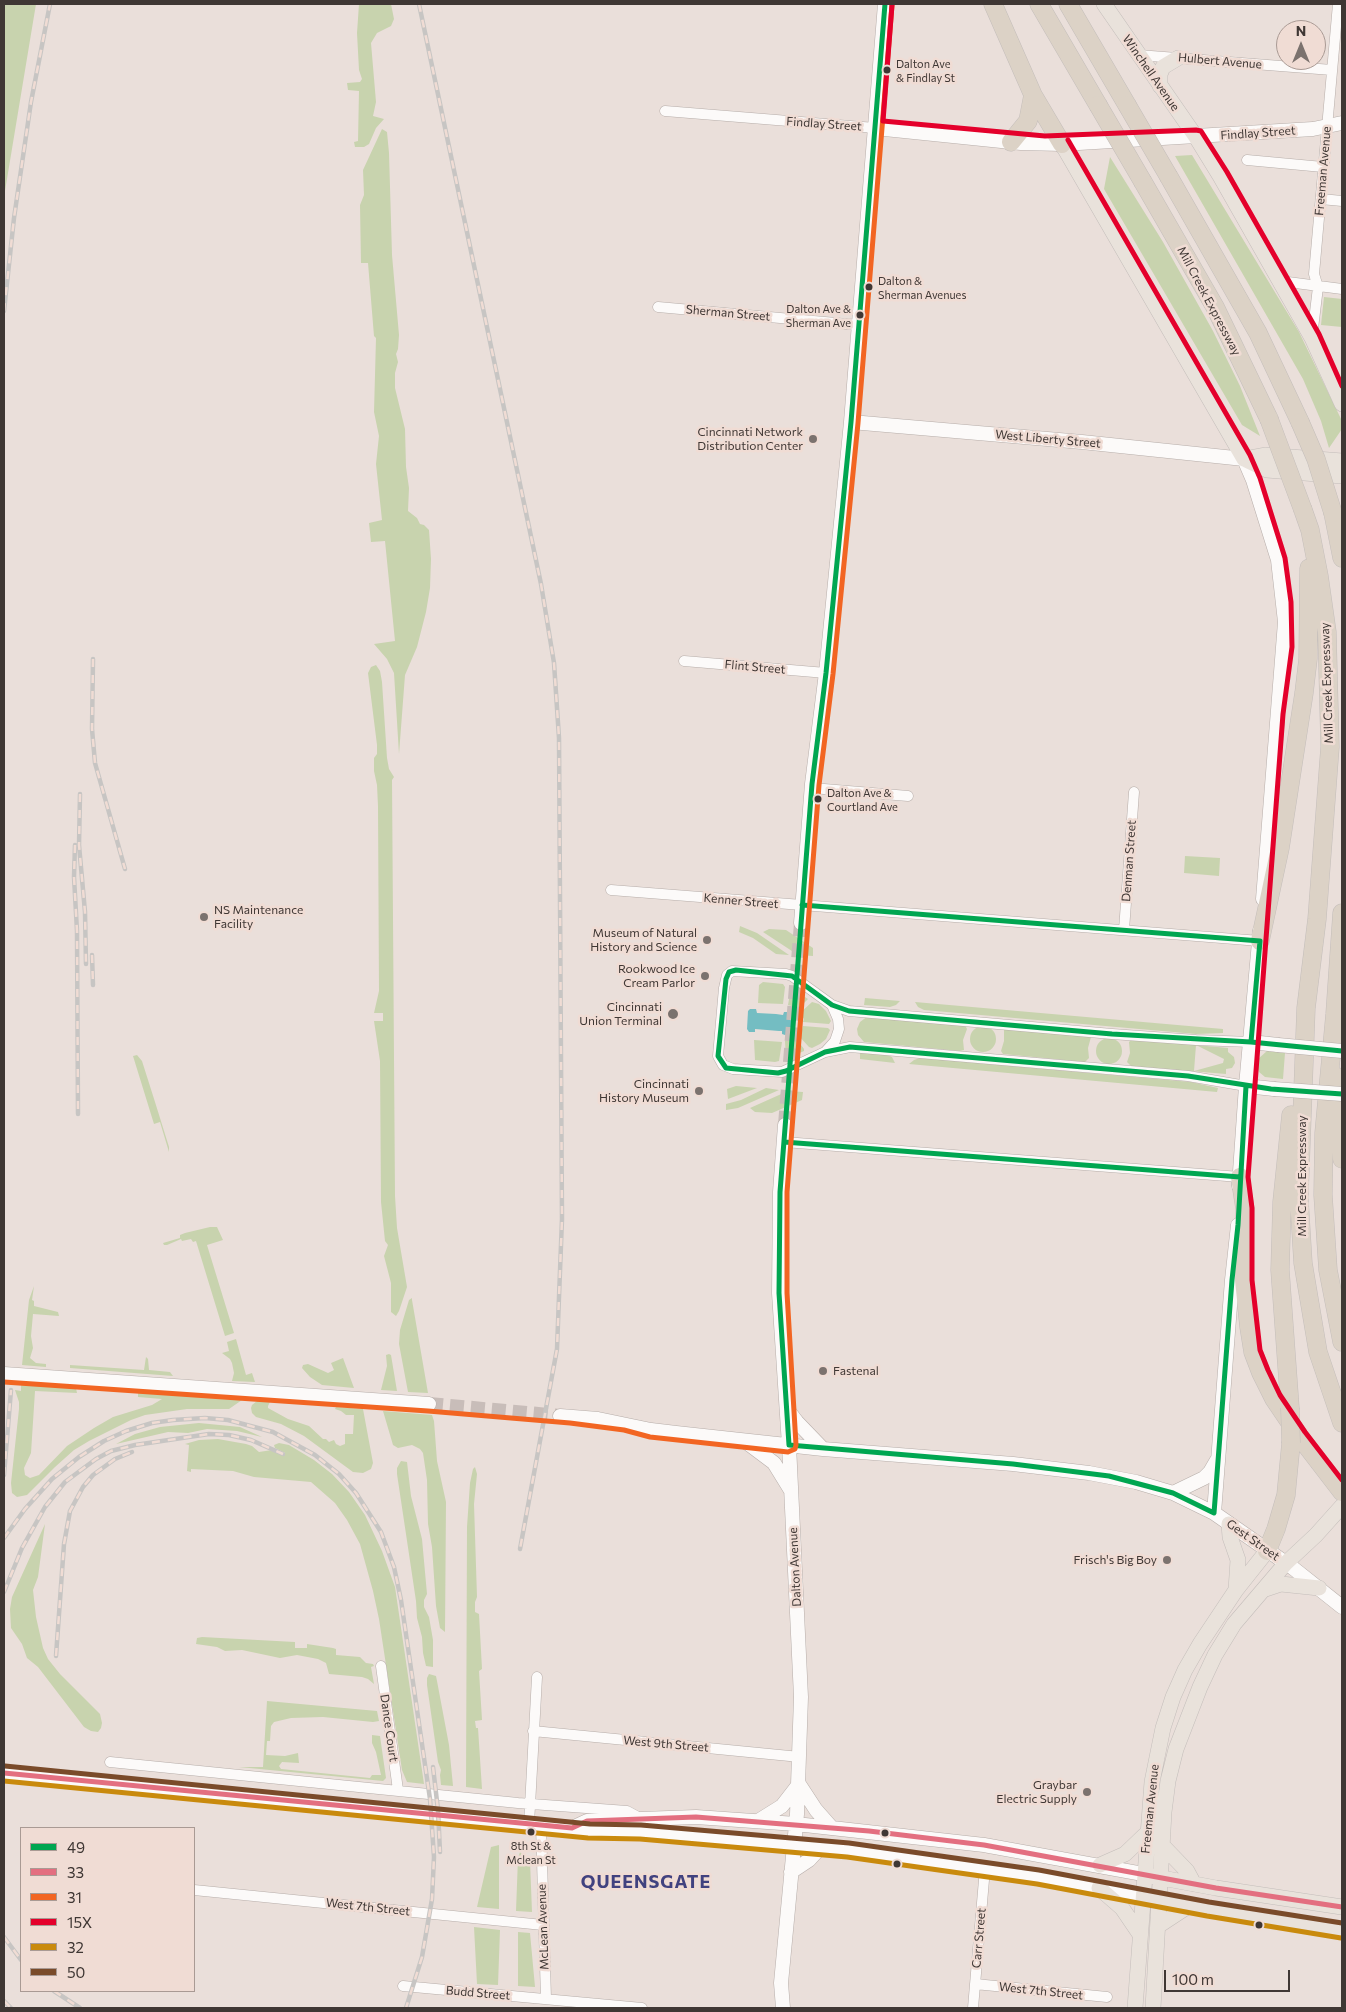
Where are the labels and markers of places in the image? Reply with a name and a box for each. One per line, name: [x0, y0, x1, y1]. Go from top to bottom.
place label: Dalton Ave & Findlay St: [896, 57, 955, 83]
marker: Dalton Ave & Findlay St: [882, 65, 892, 75]
place label: Dalton & Sherman Avenues: [878, 274, 966, 300]
marker: Dalton & Sherman Avenues: [864, 282, 874, 292]
place label: Dalton Ave & Sherman Ave: [786, 302, 851, 328]
marker: Dalton Ave & Sherman Ave: [855, 310, 865, 320]
place label: Cincinnati Network Distribution Center: [697, 425, 803, 453]
marker: Cincinnati Network Distribution Center: [807, 433, 819, 445]
place label: Dalton Ave & Courtland Ave: [827, 786, 898, 812]
marker: Dalton Ave & Courtland Ave: [813, 794, 823, 804]
place label: NS Maintenance Facility: [214, 903, 303, 931]
marker: NS Maintenance Facility: [198, 911, 210, 923]
place label: Museum of Natural History and Science: [590, 926, 697, 954]
marker: Museum of Natural History and Science: [701, 934, 713, 946]
place label: Rookwood Ice Cream Parlor: [618, 962, 695, 990]
marker: Rookwood Ice Cream Parlor: [699, 970, 711, 982]
place label: Cincinnati Union Terminal: [579, 1000, 662, 1028]
marker: Cincinnati Union Terminal: [666, 1007, 680, 1021]
place label: Cincinnati History Museum: [599, 1077, 689, 1105]
marker: Cincinnati History Museum: [693, 1085, 705, 1097]
place label: Fastenal: [833, 1364, 879, 1378]
marker: Fastenal: [817, 1365, 829, 1377]
place label: Frisch's Big Boy: [1073, 1553, 1157, 1567]
marker: Frisch's Big Boy: [1161, 1554, 1173, 1566]
place label: Graybar Electric Supply: [996, 1778, 1077, 1806]
marker: Graybar Electric Supply: [1081, 1786, 1093, 1798]
marker: 8th St & Mclean St: [526, 1827, 536, 1837]
unlabelled marker: [880, 1828, 890, 1838]
place label: 8th St & Mclean St: [506, 1839, 556, 1865]
unlabelled marker: [892, 1859, 902, 1869]
unlabelled marker: [1254, 1920, 1264, 1930]

